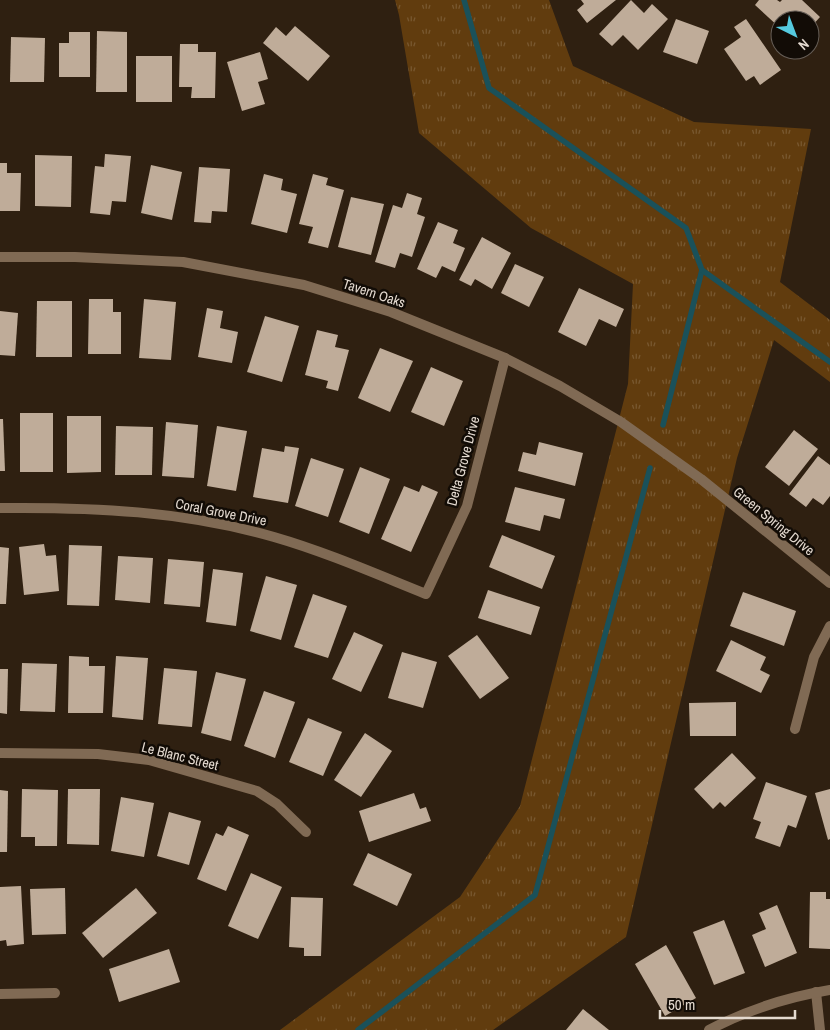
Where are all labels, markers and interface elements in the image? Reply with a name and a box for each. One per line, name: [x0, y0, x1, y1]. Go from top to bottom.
north arrow: [770, 10, 820, 60]
text: N: [795, 35, 813, 54]
street label: Tavern Oaks: [340, 274, 408, 312]
street label: Delta Grove Drive: [442, 414, 484, 508]
street label: Green Spring Drive: [730, 483, 818, 559]
street label: Coral Grove Drive: [174, 494, 268, 530]
street label: Le Blanc Street: [140, 738, 220, 774]
scale bar: [660, 988, 795, 1020]
text: 50 m: [668, 994, 695, 1015]

